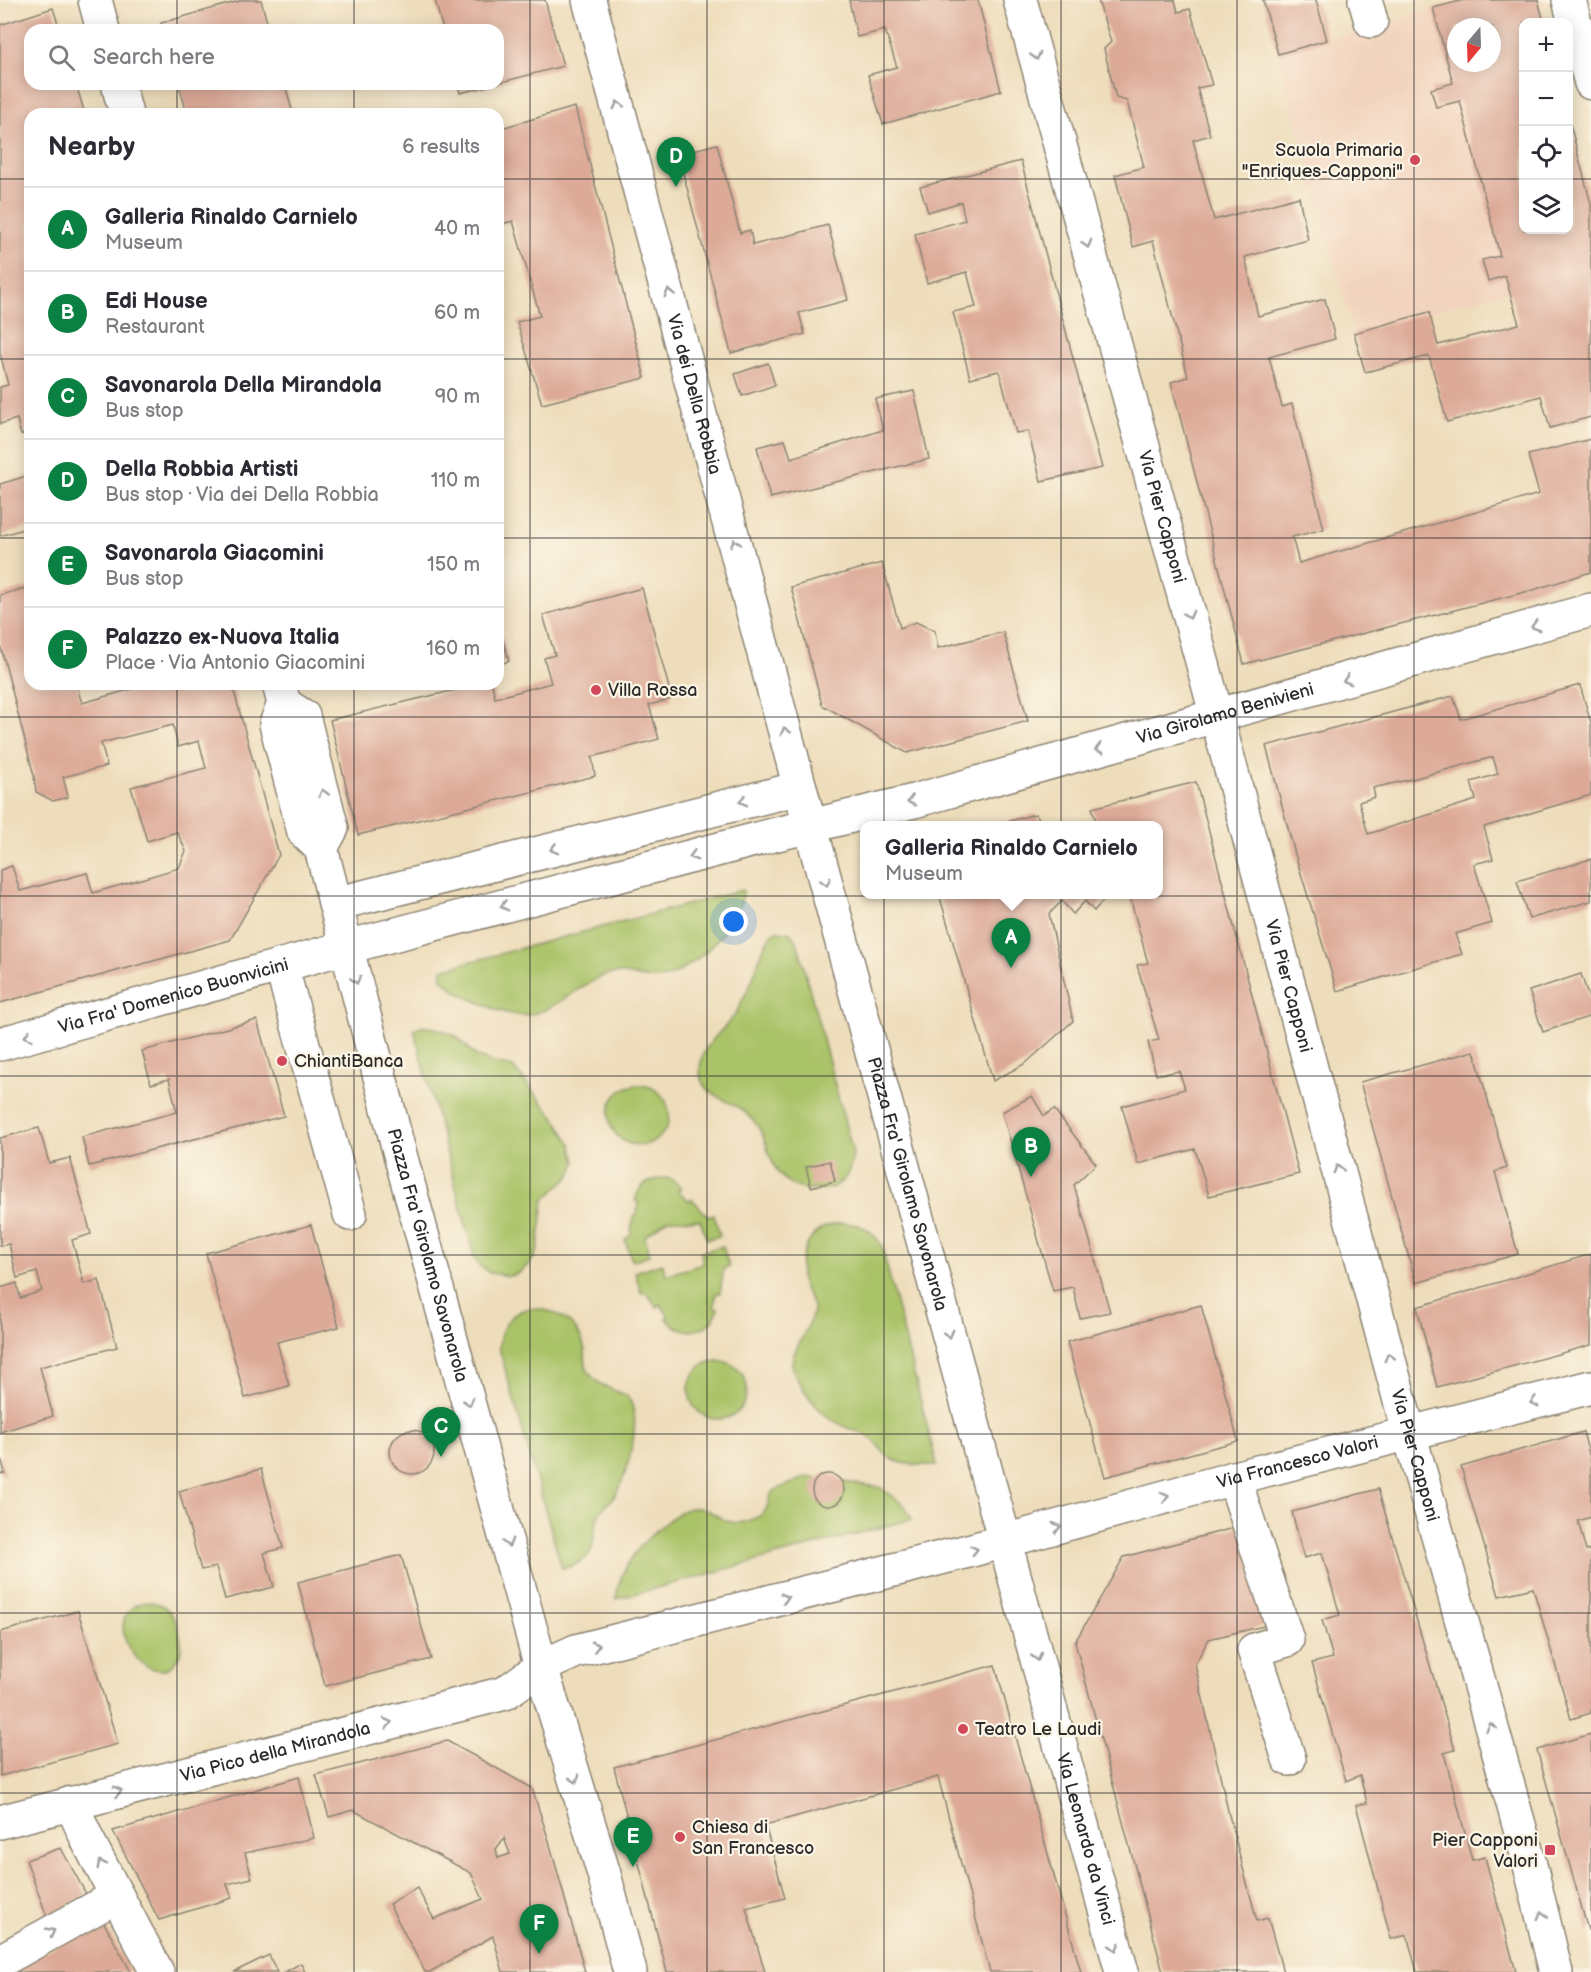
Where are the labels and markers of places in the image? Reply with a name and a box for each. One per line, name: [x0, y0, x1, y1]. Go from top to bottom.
pin: D: [656, 138, 696, 187]
place label: Scuola Primaria "Enriques-Capponi": [1242, 140, 1403, 182]
marker: Scuola Primaria "Enriques-Capponi": [1408, 153, 1422, 167]
place label: Villa Rossa: [608, 680, 697, 701]
marker: Villa Rossa: [589, 683, 603, 697]
pin: A: [992, 918, 1030, 968]
place label: ChiantiBanca: [294, 1051, 403, 1072]
marker: ChiantiBanca: [275, 1054, 289, 1068]
pin: B: [1012, 1128, 1050, 1177]
pin: C: [422, 1408, 460, 1457]
place label: Teatro Le Laudi: [975, 1719, 1101, 1740]
marker: Teatro Le Laudi: [956, 1722, 970, 1736]
place label: Chiesa di San Francesco: [692, 1817, 814, 1859]
pin: E: [614, 1818, 652, 1867]
marker: Chiesa di San Francesco: [673, 1830, 687, 1844]
place label: Pier Capponi Valori: [1432, 1830, 1538, 1872]
marker: Pier Capponi Valori: [1543, 1843, 1557, 1857]
pin: F: [520, 1904, 558, 1954]

